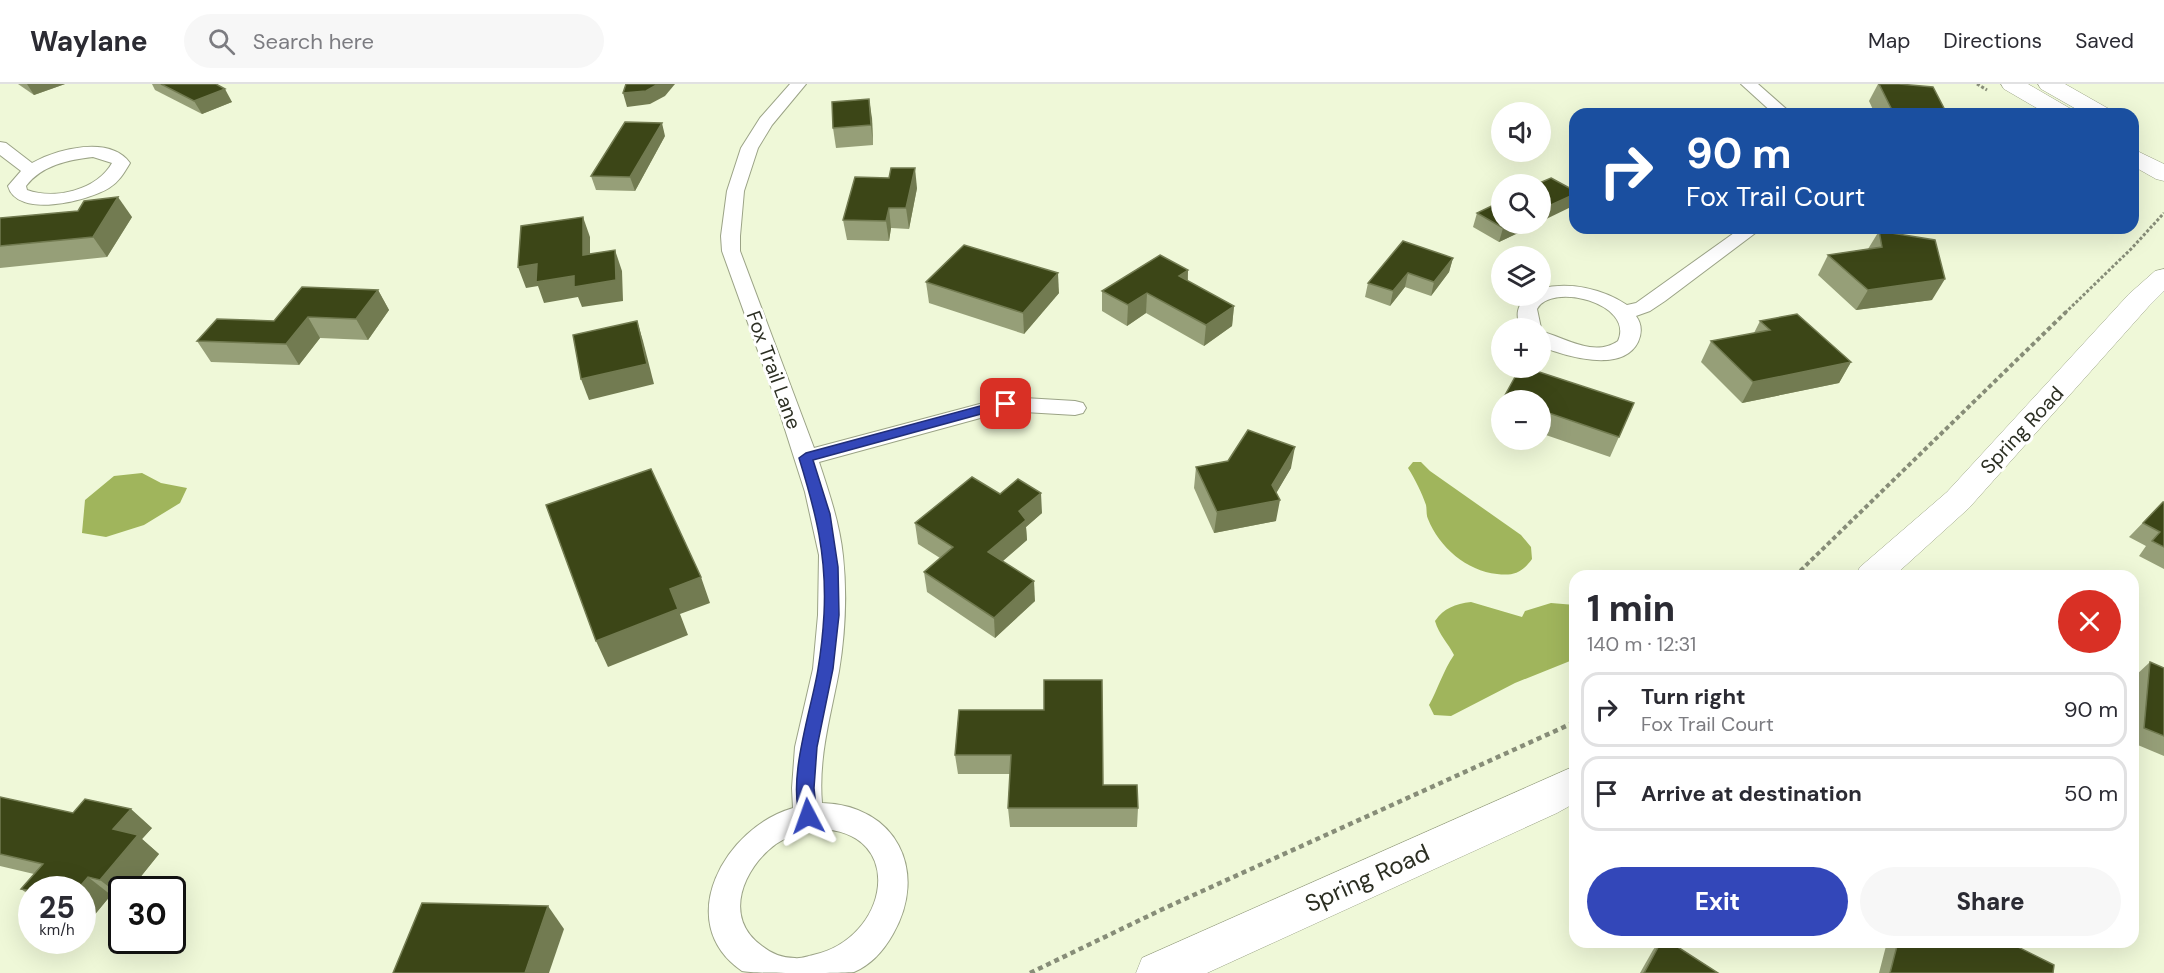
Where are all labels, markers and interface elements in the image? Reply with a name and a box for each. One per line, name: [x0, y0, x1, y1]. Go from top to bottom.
search box: [184, 14, 604, 68]
text: Waylane: [30, 23, 148, 60]
icon: search: [205, 25, 238, 58]
text: Search here: [253, 27, 374, 56]
text: Map: [1868, 27, 1910, 55]
text: Directions: [1943, 27, 2042, 55]
text: Saved: [2075, 27, 2134, 55]
map controls: [1491, 102, 1551, 450]
button: sound: [1491, 102, 1551, 162]
text: 90 m: [1686, 126, 1792, 181]
icon: right: [1587, 132, 1665, 210]
button: search: [1491, 174, 1551, 234]
text: Fox Trail Court: [1686, 179, 1865, 214]
button: layers: [1491, 246, 1551, 306]
street label: Fox Trail Lane: [741, 307, 807, 433]
button: +: [1491, 318, 1551, 378]
pin: [980, 378, 1031, 429]
street label: Spring Road: [1975, 381, 2069, 479]
icon: arrive: [989, 387, 1022, 420]
button: −: [1491, 390, 1551, 450]
text: 1 min: [1587, 585, 1675, 632]
button: close: [2058, 590, 2121, 653]
text: 140 m · 12:31: [1587, 631, 1696, 657]
text: Turn right: [1641, 682, 1746, 711]
icon: right: [1590, 693, 1623, 726]
text: 90 m: [2064, 695, 2118, 724]
text: Fox Trail Court: [1641, 711, 1774, 737]
icon: arrive: [1590, 777, 1623, 810]
text: Arrive at destination: [1641, 779, 1862, 808]
text: 50 m: [2064, 779, 2118, 808]
position arrow: [776, 784, 840, 848]
street label: Spring Road: [1300, 837, 1434, 919]
button: Exit: [1587, 867, 1848, 936]
button: Share: [1860, 867, 2121, 936]
speed limit sign: 30: [108, 876, 186, 954]
text: 25: [39, 888, 75, 927]
text: km/h: [39, 920, 75, 940]

